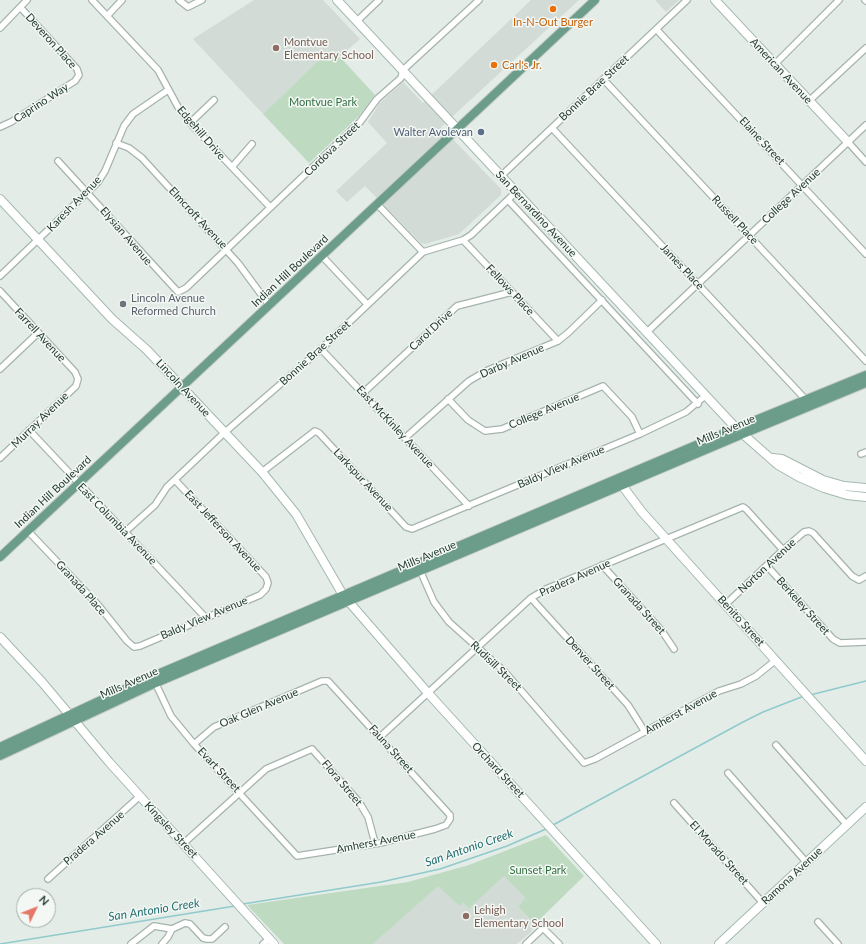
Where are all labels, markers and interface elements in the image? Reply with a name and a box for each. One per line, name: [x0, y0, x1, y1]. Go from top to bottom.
marker: In-N-Out Burger: [548, 4, 558, 14]
street label: Deveron Place: [23, 11, 79, 71]
place label: In-N-Out Burger: [513, 15, 593, 29]
place label: Montvue Elementary School: [284, 35, 374, 61]
street label: American Avenue: [747, 35, 815, 107]
marker: Montvue Elementary School: [271, 43, 281, 53]
street label: Bonnie Brae Street: [556, 52, 632, 124]
place label: Carl's Jr.: [502, 58, 542, 72]
marker: Carl's Jr.: [489, 60, 499, 70]
street label: Caprino Way: [11, 80, 71, 126]
park label: Montvue Park: [289, 95, 357, 109]
street label: Edgehill Drive: [174, 103, 228, 163]
street label: Elaine Street: [736, 114, 788, 168]
street label: Cordova Street: [301, 119, 363, 179]
place label: Walter Avolevan: [393, 125, 473, 139]
marker: Walter Avolevan: [476, 127, 486, 137]
street label: College Avenue: [759, 166, 823, 226]
street label: San Bernardino Avenue: [493, 168, 579, 260]
street label: Karesh Avenue: [44, 173, 104, 235]
street label: Elmcroft Avenue: [166, 184, 230, 252]
street label: Russell Place: [709, 193, 761, 247]
street label: Elysian Avenue: [97, 204, 155, 268]
street label: Indian Hill Boulevard: [249, 232, 331, 310]
street label: James Place: [657, 241, 707, 293]
street label: Fellows Place: [483, 262, 537, 318]
place label: Lincoln Avenue Reformed Church: [131, 291, 216, 317]
marker: Lincoln Avenue Reformed Church: [118, 299, 128, 309]
street label: Farrell Avenue: [12, 305, 68, 365]
street label: Carol Drive: [407, 307, 455, 353]
street label: Bonnie Brae Street: [277, 318, 353, 388]
street label: Darby Avenue: [478, 341, 546, 381]
street label: Lincoln Avenue: [153, 357, 213, 419]
street label: East McKinley Avenue: [353, 383, 437, 471]
street label: Murray Avenue: [9, 389, 71, 451]
street label: College Avenue: [507, 390, 581, 432]
street label: Mills Avenue: [695, 412, 757, 448]
street label: Baldy View Avenue: [515, 443, 607, 491]
street label: Larkspur Avenue: [331, 446, 395, 514]
street label: Indian Hill Boulevard: [12, 453, 94, 531]
street label: East Columbia Avenue: [75, 481, 159, 567]
street label: East Jefferson Avenue: [182, 487, 264, 575]
street label: Norton Avenue: [735, 536, 799, 596]
street label: Mills Avenue: [396, 538, 458, 574]
street label: Pradera Avenue: [537, 556, 613, 600]
street label: Granada Place: [53, 558, 109, 618]
street label: Berkeley Street: [773, 574, 833, 638]
street label: Granada Street: [610, 575, 668, 637]
street label: Benito Street: [715, 593, 767, 649]
street label: Baldy View Avenue: [158, 594, 250, 642]
street label: Denver Street: [563, 634, 617, 692]
street label: Rudisill Street: [468, 638, 524, 694]
street label: Mills Avenue: [98, 664, 160, 702]
street label: Oak Glen Avenue: [218, 685, 300, 731]
street label: Amherst Avenue: [643, 687, 719, 737]
street label: Fauna Street: [366, 722, 416, 776]
street label: Orchard Street: [469, 740, 527, 800]
street label: Evart Street: [195, 745, 243, 795]
street label: Flora Street: [319, 757, 365, 809]
street label: Kingsley Street: [142, 799, 200, 861]
street label: Pradera Avenue: [61, 808, 127, 868]
street label: El Morado Street: [687, 818, 751, 888]
water label: San Antonio Creek: [423, 826, 515, 870]
street label: Amherst Avenue: [335, 828, 417, 856]
street label: Ramona Avenue: [759, 844, 825, 908]
park label: Sunset Park: [510, 863, 566, 877]
north arrow: [16, 888, 56, 928]
text: N: [37, 893, 52, 908]
water label: San Antonio Creek: [107, 896, 201, 924]
place label: Lehigh Elementary School: [474, 903, 564, 929]
marker: Lehigh Elementary School: [461, 911, 471, 921]

